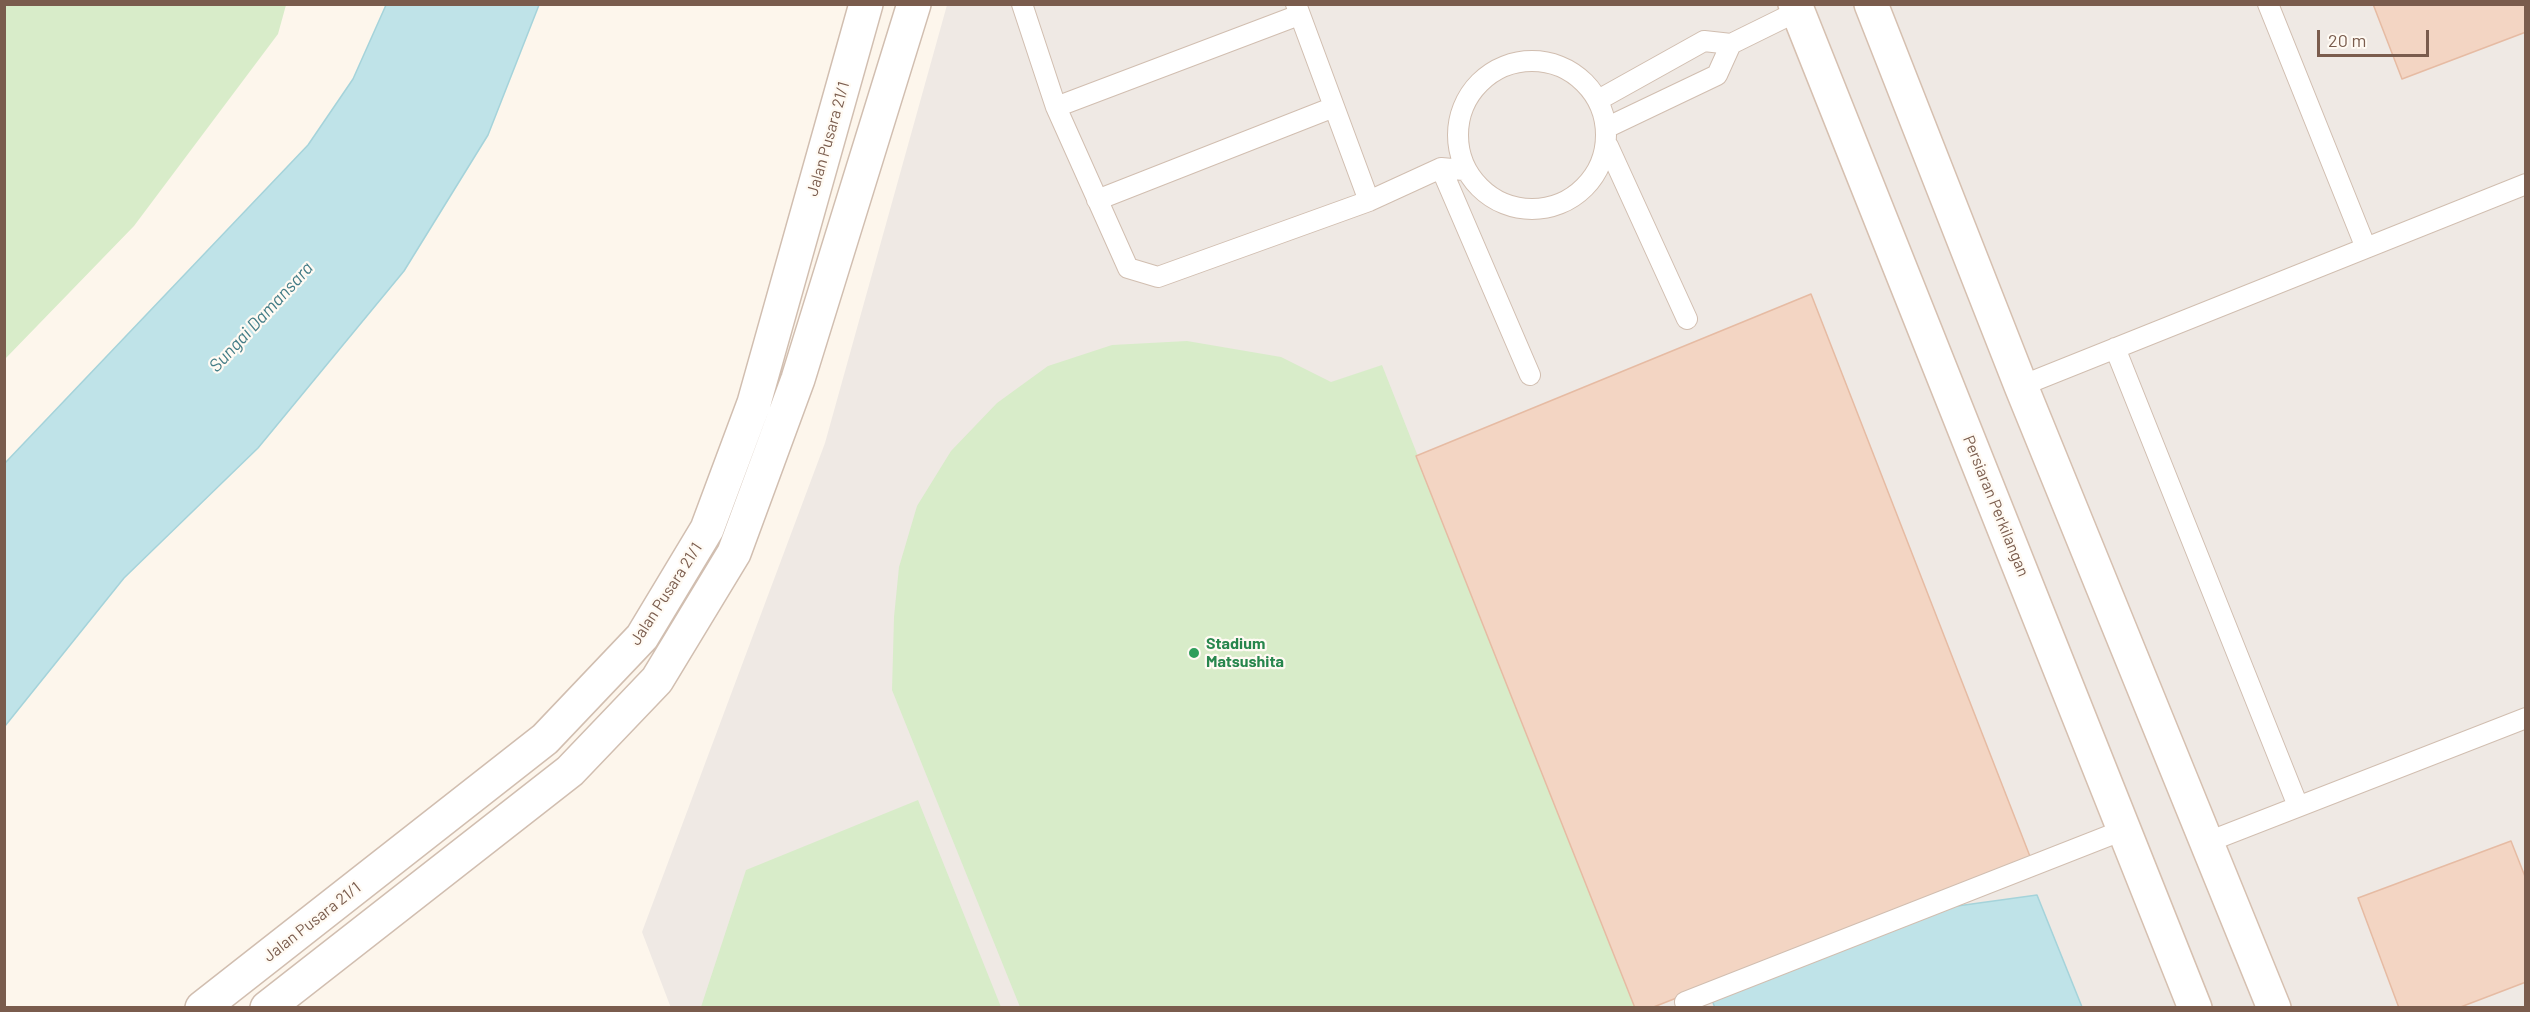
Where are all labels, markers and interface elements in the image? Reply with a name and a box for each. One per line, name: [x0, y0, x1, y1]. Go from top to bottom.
scale bar: [2320, 18, 2432, 56]
text: 20 m: [2328, 29, 2366, 51]
street label: Jalan Pusara 21/1: [802, 80, 854, 198]
water label: Sungai Damansara: [204, 257, 318, 377]
street label: Persiaran Perkilangan: [1959, 433, 2033, 579]
street label: Jalan Pusara 21/1: [626, 539, 706, 649]
place label: Stadium Matsushita: [1206, 634, 1284, 672]
marker: Stadium Matsushita: [1187, 646, 1201, 660]
street label: Jalan Pusara 21/1: [260, 878, 364, 966]

